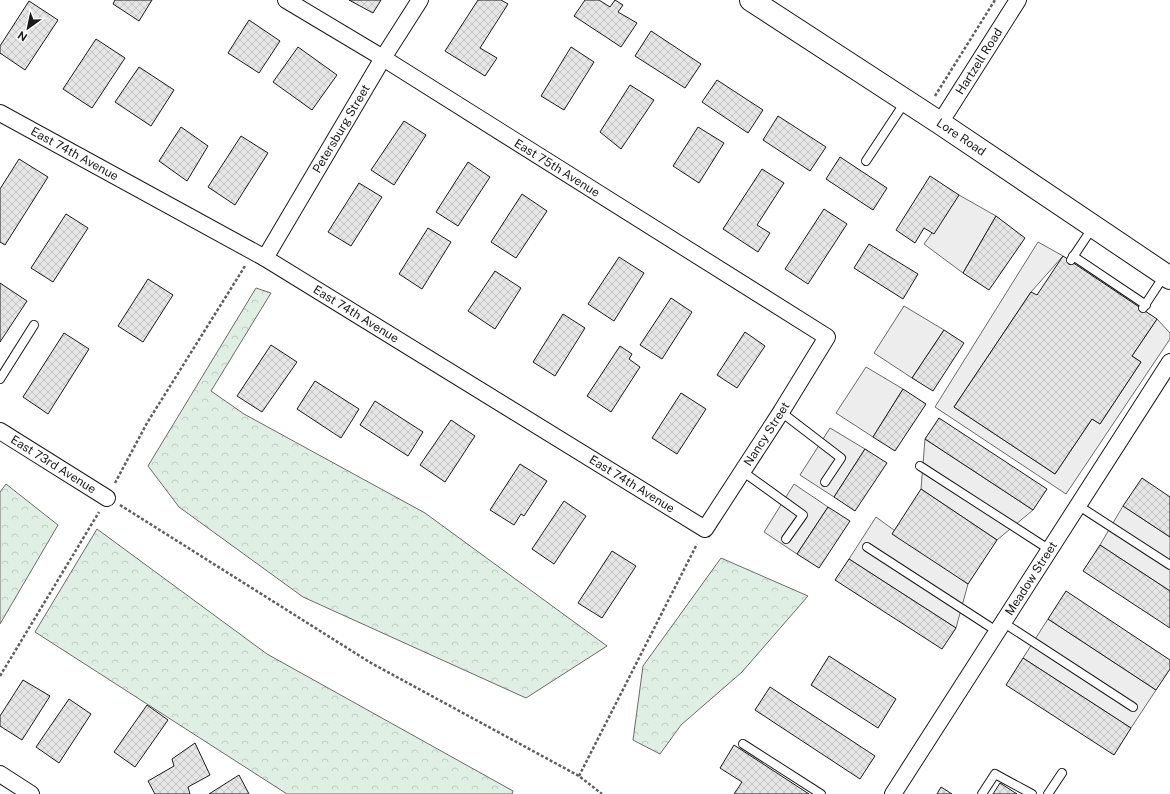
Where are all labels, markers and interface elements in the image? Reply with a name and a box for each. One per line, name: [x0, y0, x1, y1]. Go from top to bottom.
north arrow: [8, 8, 48, 48]
street label: Hartzell Road: [953, 26, 1005, 97]
text: N: [16, 29, 29, 44]
street label: Petersburg Street: [310, 82, 373, 176]
street label: Lore Road: [934, 116, 988, 159]
street label: East 74th Avenue: [28, 124, 121, 183]
street label: East 75th Avenue: [512, 136, 602, 200]
street label: East 74th Avenue: [311, 282, 401, 346]
street label: Nancy Street: [741, 399, 793, 469]
street label: East 73rd Avenue: [8, 432, 99, 496]
street label: East 74th Avenue: [587, 452, 677, 516]
street label: Meadow Street: [1002, 539, 1060, 618]

